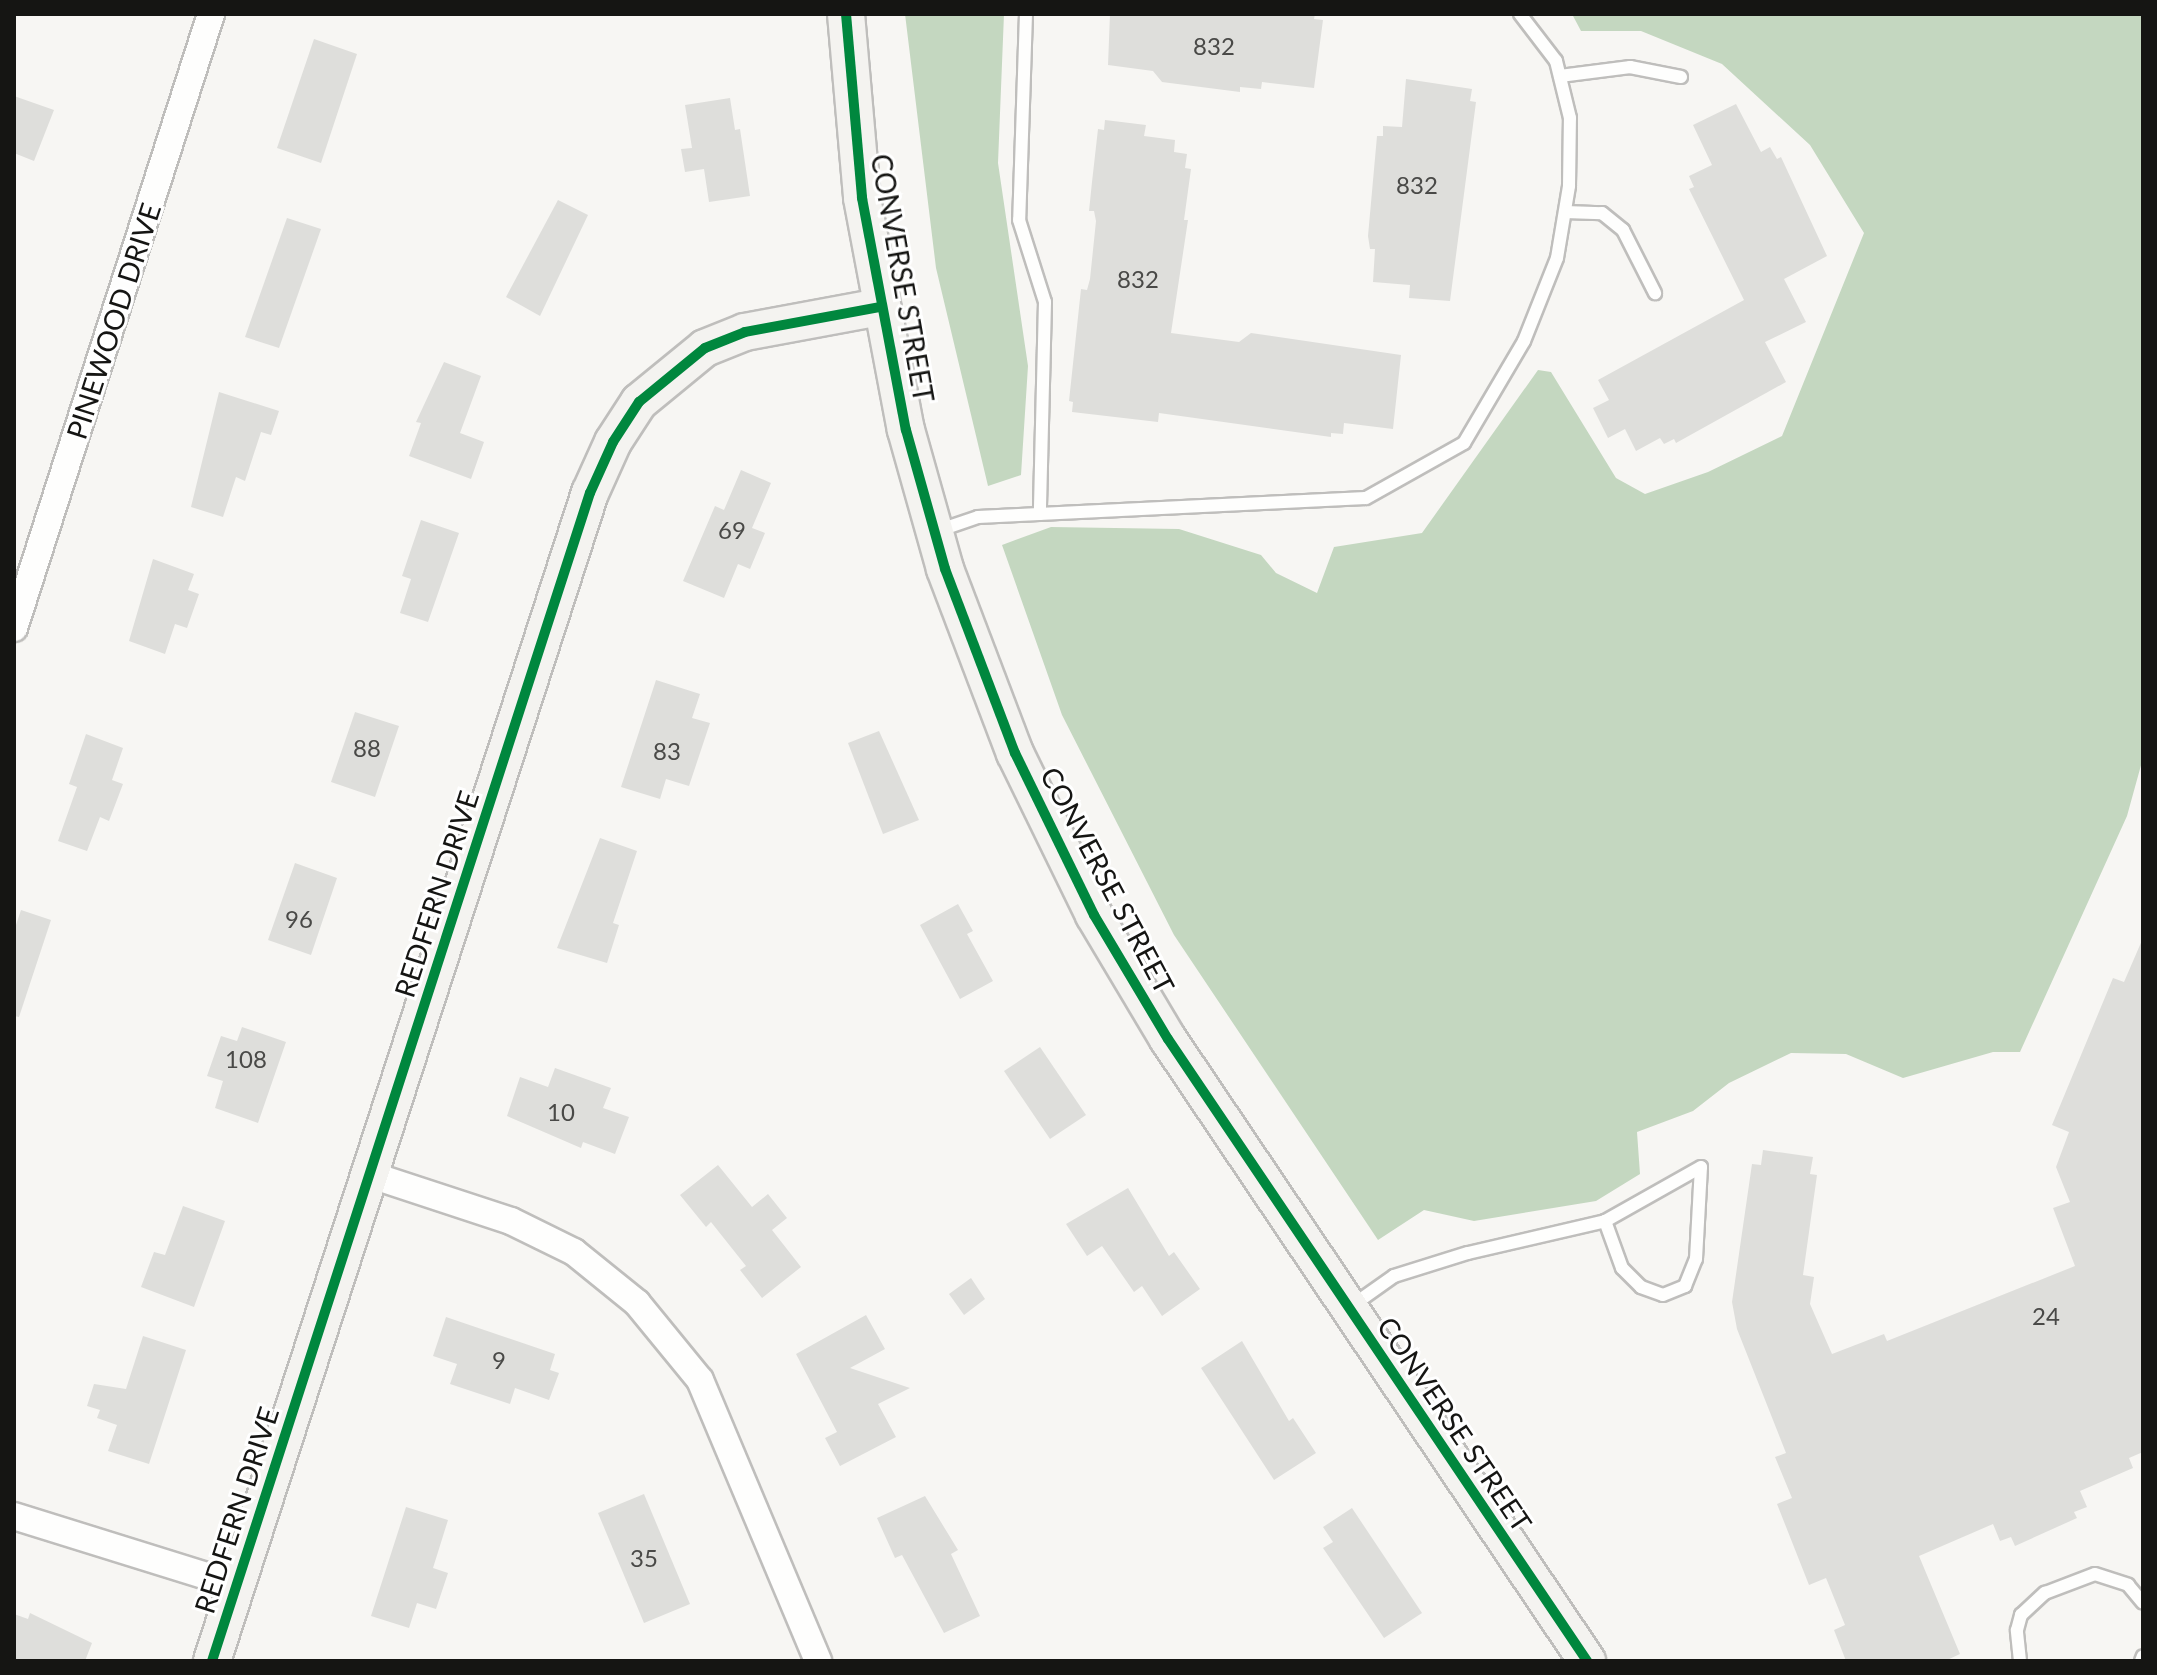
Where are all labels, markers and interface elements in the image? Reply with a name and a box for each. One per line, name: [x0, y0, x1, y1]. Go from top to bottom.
house number: 832: [1193, 32, 1235, 60]
street label: CONVERSE STREET: [865, 151, 941, 405]
house number: 832: [1396, 171, 1438, 199]
street label: PINEWOOD DRIVE: [59, 199, 167, 443]
house number: 832: [1117, 265, 1159, 293]
house number: 69: [718, 516, 746, 544]
house number: 88: [353, 734, 381, 762]
house number: 83: [653, 737, 681, 765]
street label: CONVERSE STREET: [1034, 761, 1182, 999]
street label: REDFERN DRIVE: [387, 787, 485, 1001]
house number: 96: [285, 905, 313, 933]
house number: 108: [225, 1045, 267, 1073]
house number: 10: [547, 1098, 575, 1126]
house number: 24: [2032, 1302, 2060, 1330]
street label: CONVERSE STREET: [1371, 1310, 1539, 1538]
house number: 9: [492, 1346, 506, 1374]
street label: REDFERN DRIVE: [187, 1403, 285, 1617]
house number: 35: [630, 1544, 658, 1572]

